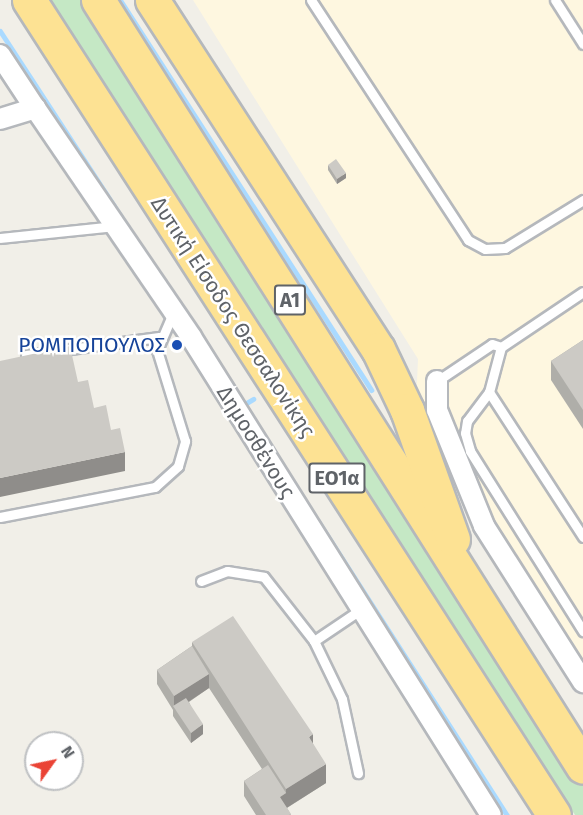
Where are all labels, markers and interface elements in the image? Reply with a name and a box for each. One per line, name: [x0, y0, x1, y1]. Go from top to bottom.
street label: Δυτική Είσοδος Θεσσαλονίκης: [146, 192, 320, 442]
road number: Α1: [274, 283, 306, 317]
place label: ΡΟΜΠΟΠΟΥΛΟΣ: [18, 332, 165, 358]
marker: ΡΟΜΠΟΠΟΥΛΟΣ: [170, 338, 184, 352]
street label: Δημοσθένους: [212, 381, 300, 503]
road number: ΕΟ1α: [307, 461, 367, 495]
north arrow: [24, 731, 84, 791]
text: N: [57, 742, 79, 762]

